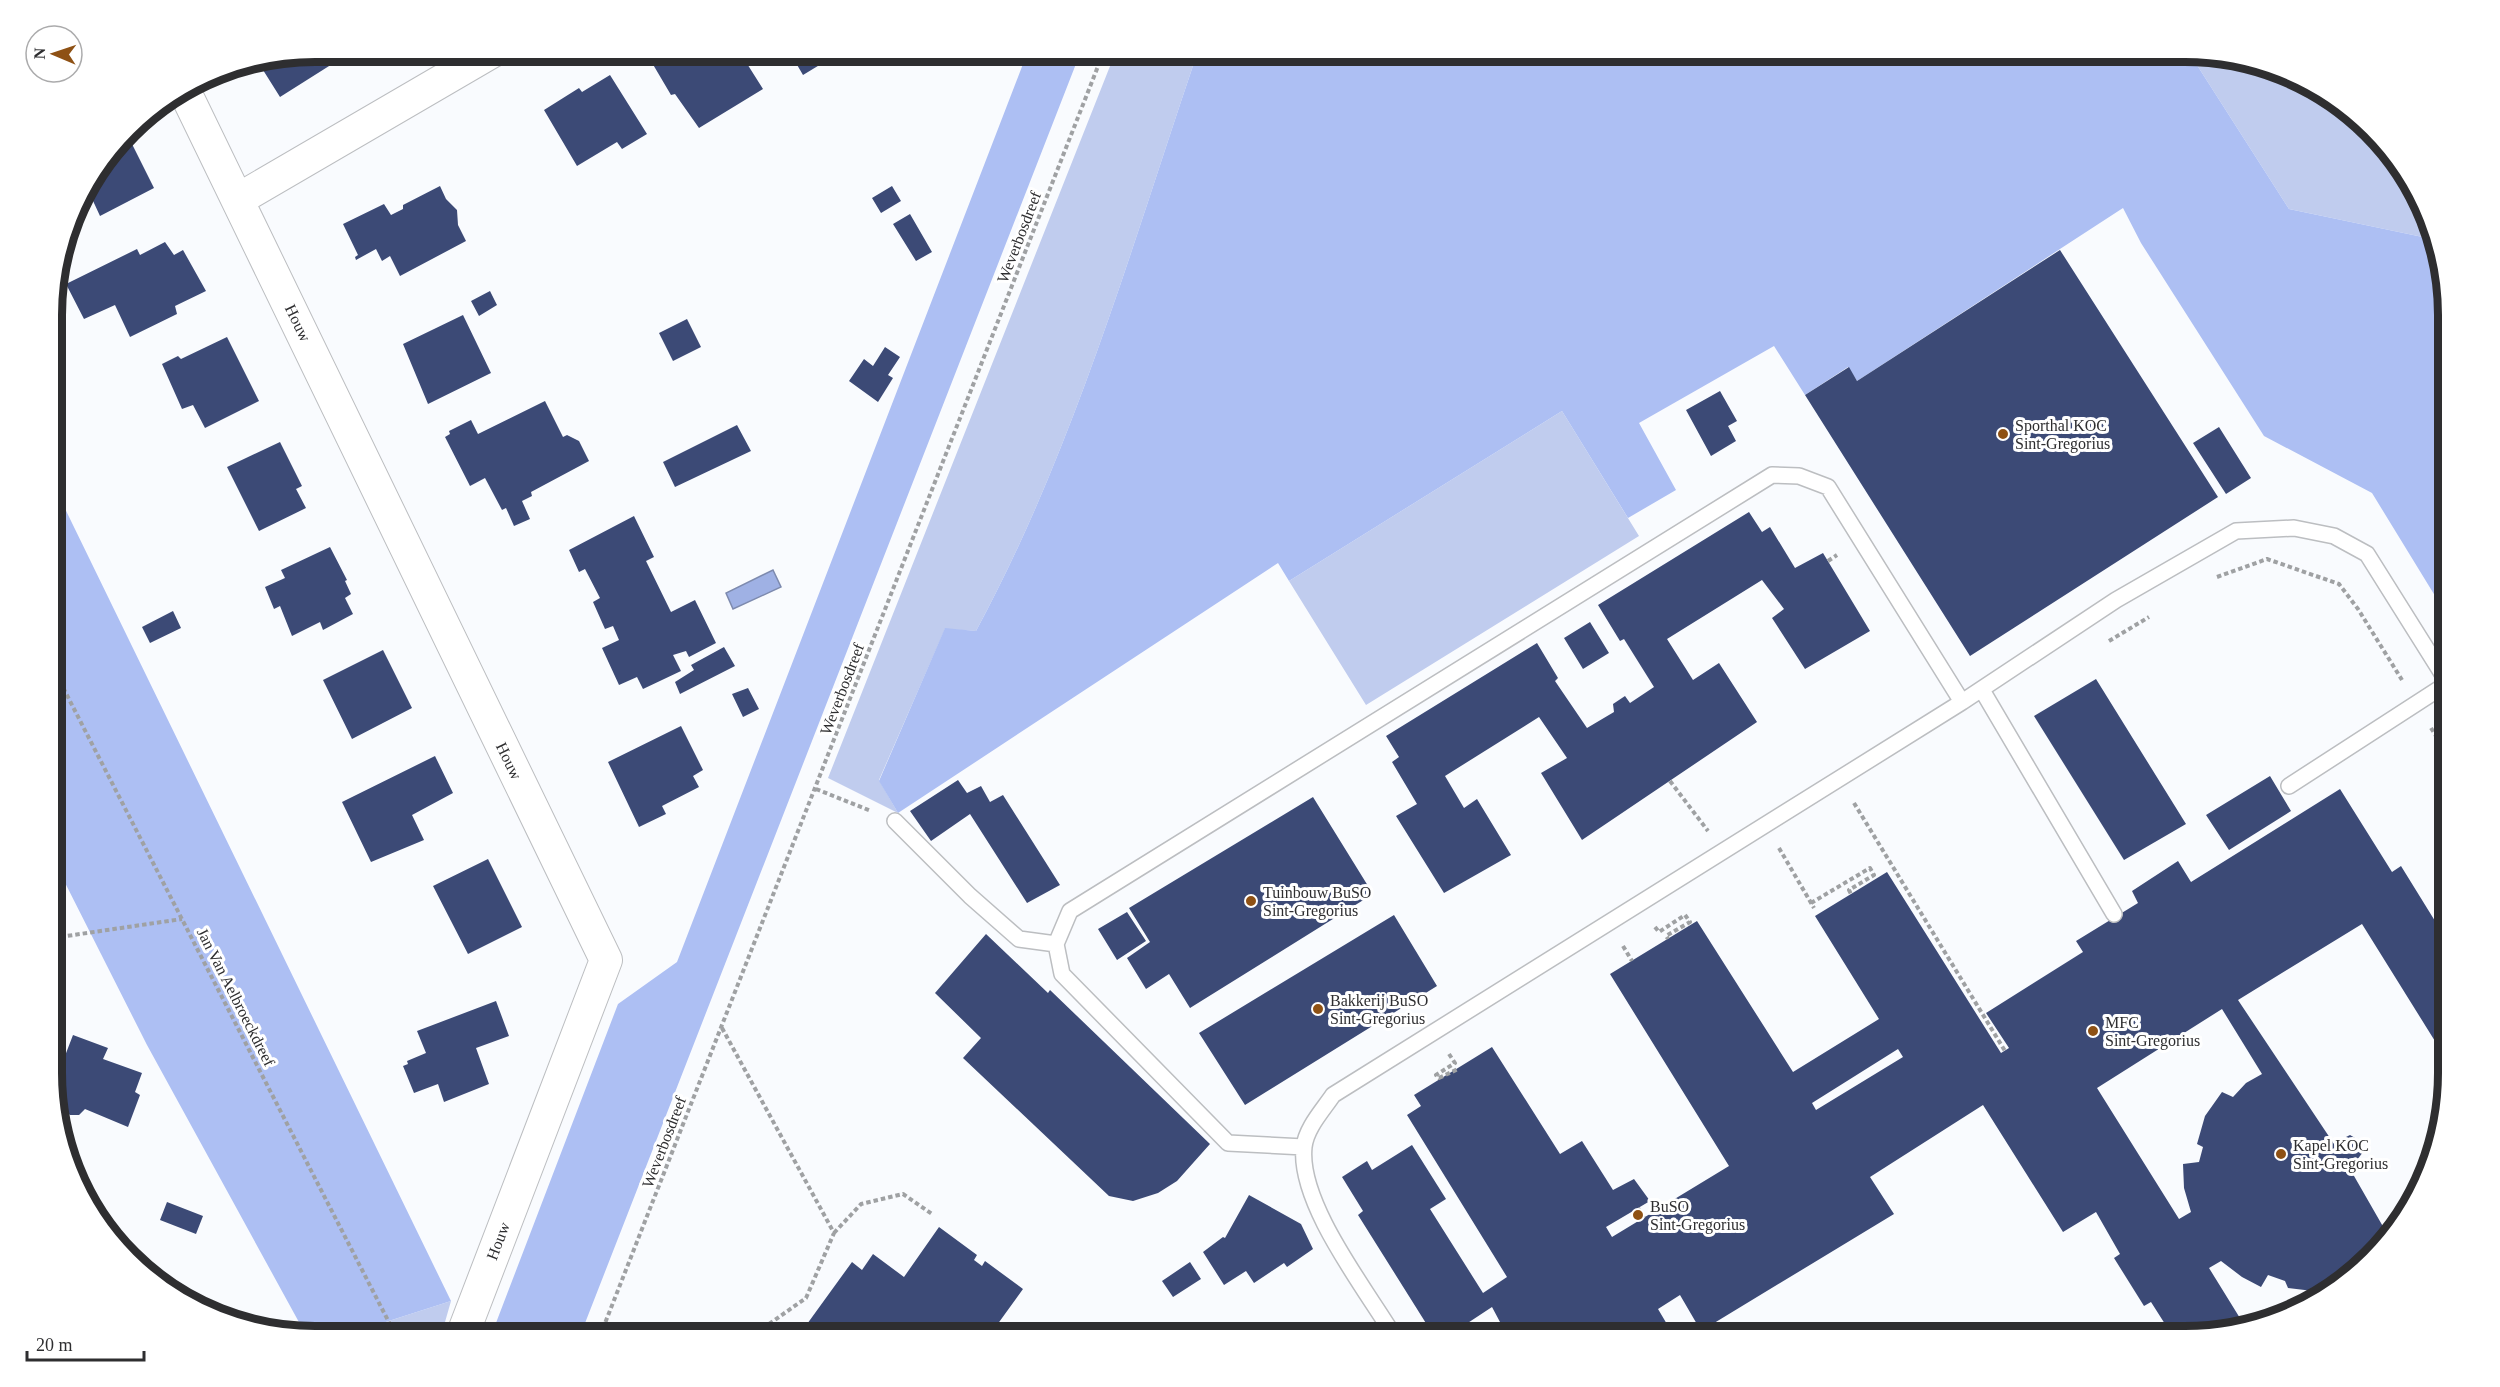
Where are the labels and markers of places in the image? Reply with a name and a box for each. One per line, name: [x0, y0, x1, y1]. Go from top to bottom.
place label: Sporthal KOC Sint-Gregorius: [2015, 417, 2110, 453]
marker: Sporthal KOC Sint-Gregorius: [1996, 427, 2010, 441]
place label: Tuinbouw BuSO Sint-Gregorius: [1263, 884, 1371, 920]
marker: Tuinbouw BuSO Sint-Gregorius: [1244, 894, 1258, 908]
place label: Bakkerij BuSO Sint-Gregorius: [1330, 992, 1428, 1028]
marker: Bakkerij BuSO Sint-Gregorius: [1311, 1002, 1325, 1016]
place label: MFC Sint-Gregorius: [2105, 1014, 2200, 1050]
marker: MFC Sint-Gregorius: [2086, 1024, 2100, 1038]
place label: Kapel KOC Sint-Gregorius: [2293, 1137, 2388, 1173]
marker: Kapel KOC Sint-Gregorius: [2274, 1147, 2288, 1161]
place label: BuSO Sint-Gregorius: [1650, 1198, 1745, 1234]
marker: BuSO Sint-Gregorius: [1631, 1208, 1645, 1222]

